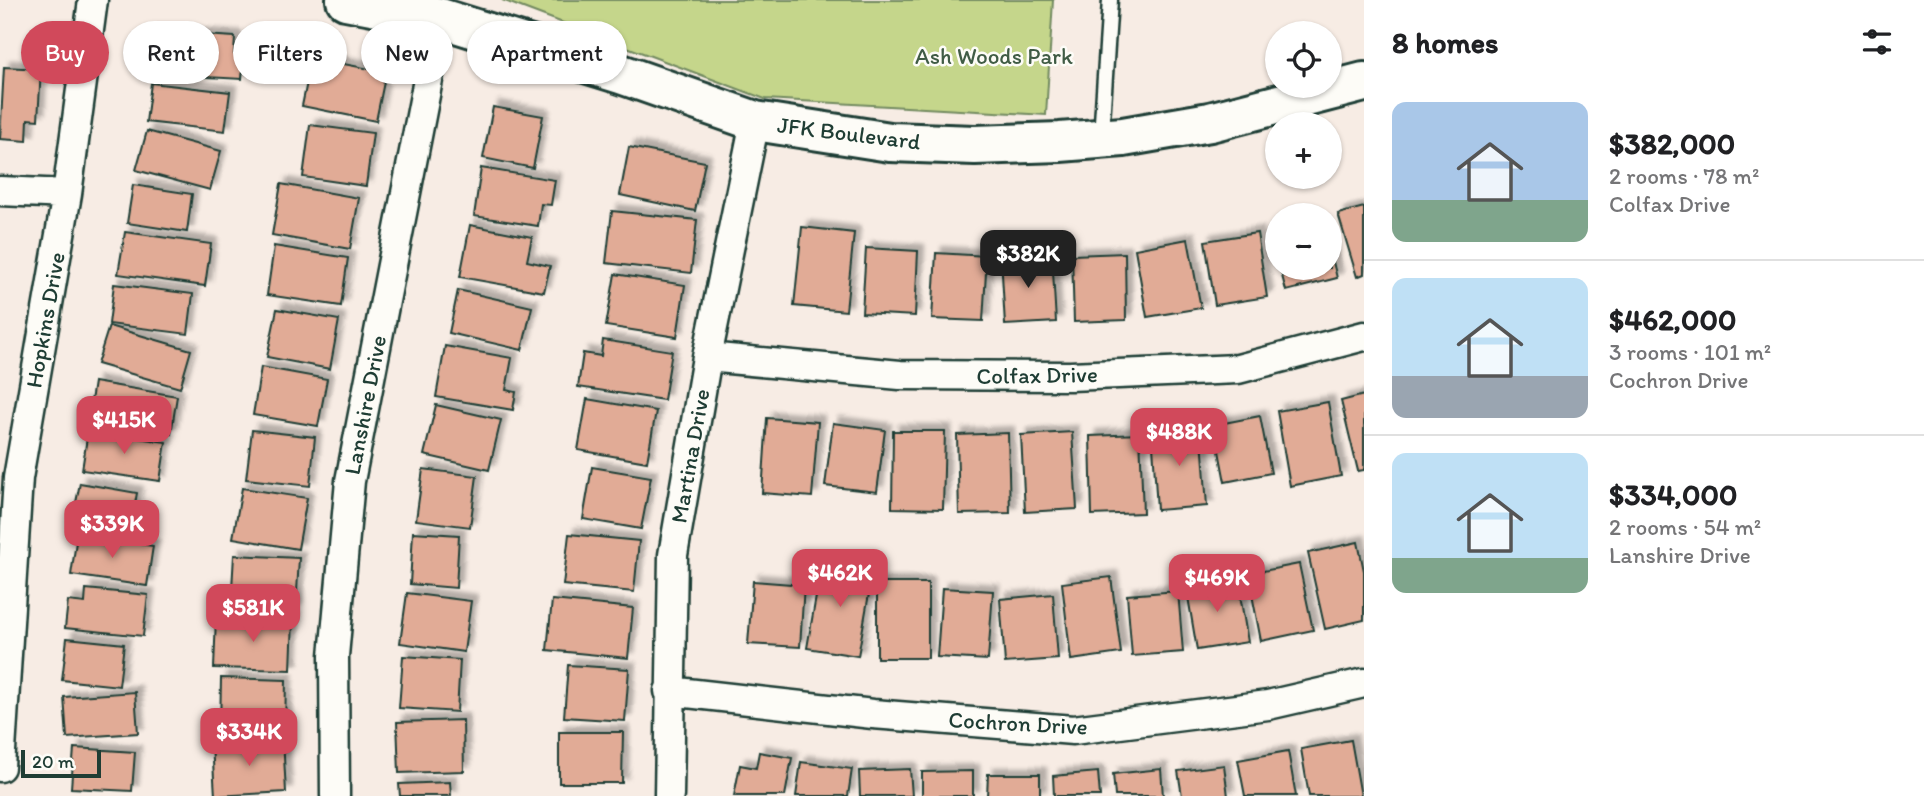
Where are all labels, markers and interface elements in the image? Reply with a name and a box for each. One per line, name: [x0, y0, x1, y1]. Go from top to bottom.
chip: Buy: [21, 21, 109, 84]
chip: Rent: [123, 21, 219, 84]
chip: Filters: [233, 21, 347, 84]
chip: New: [361, 21, 453, 84]
chip: Apartment: [467, 21, 627, 84]
map controls: [1265, 21, 1342, 280]
button: locate: [1265, 21, 1342, 98]
icon: filters: [1858, 23, 1896, 61]
text: 8 homes: [1392, 24, 1499, 61]
park label: Ash Woods Park: [915, 42, 1073, 70]
street label: JFK Boulevard: [776, 110, 923, 156]
button: +: [1265, 112, 1342, 189]
text: $382,000: [1609, 125, 1735, 162]
icon: home: [1448, 130, 1532, 214]
text: 2 rooms · 78 m²: [1609, 162, 1759, 190]
text: Colfax Drive: [1609, 190, 1730, 218]
button: −: [1265, 203, 1342, 280]
pin: $382K: [979, 230, 1077, 290]
text: $382K: [996, 239, 1060, 267]
street label: Hopkins Drive: [19, 250, 71, 390]
text: $462,000: [1609, 301, 1736, 338]
icon: home: [1448, 306, 1532, 390]
street label: Lanshire Drive: [338, 333, 392, 477]
text: 3 rooms · 101 m²: [1609, 338, 1771, 366]
street label: Colfax Drive: [976, 360, 1098, 390]
text: Cochron Drive: [1609, 366, 1748, 394]
street label: Martina Drive: [664, 387, 716, 525]
pin: $415K: [75, 396, 173, 456]
text: $415K: [93, 405, 155, 433]
pin: $488K: [1130, 408, 1228, 468]
text: $488K: [1146, 417, 1212, 445]
text: $334,000: [1609, 476, 1738, 513]
icon: home: [1448, 481, 1532, 565]
pin: $339K: [63, 500, 161, 560]
text: $339K: [80, 509, 144, 537]
text: 2 rooms · 54 m²: [1609, 513, 1761, 541]
text: Lanshire Drive: [1609, 541, 1751, 569]
pin: $462K: [791, 550, 889, 609]
pin: $469K: [1168, 554, 1266, 614]
text: $462K: [808, 558, 872, 586]
text: $469K: [1185, 563, 1249, 591]
pin: $581K: [204, 584, 302, 644]
text: $581K: [222, 593, 284, 621]
street label: Cochron Drive: [948, 705, 1088, 741]
pin: $334K: [200, 708, 298, 768]
text: $334K: [216, 717, 282, 745]
scale bar: [21, 747, 102, 779]
text: 20 m: [32, 750, 74, 773]

